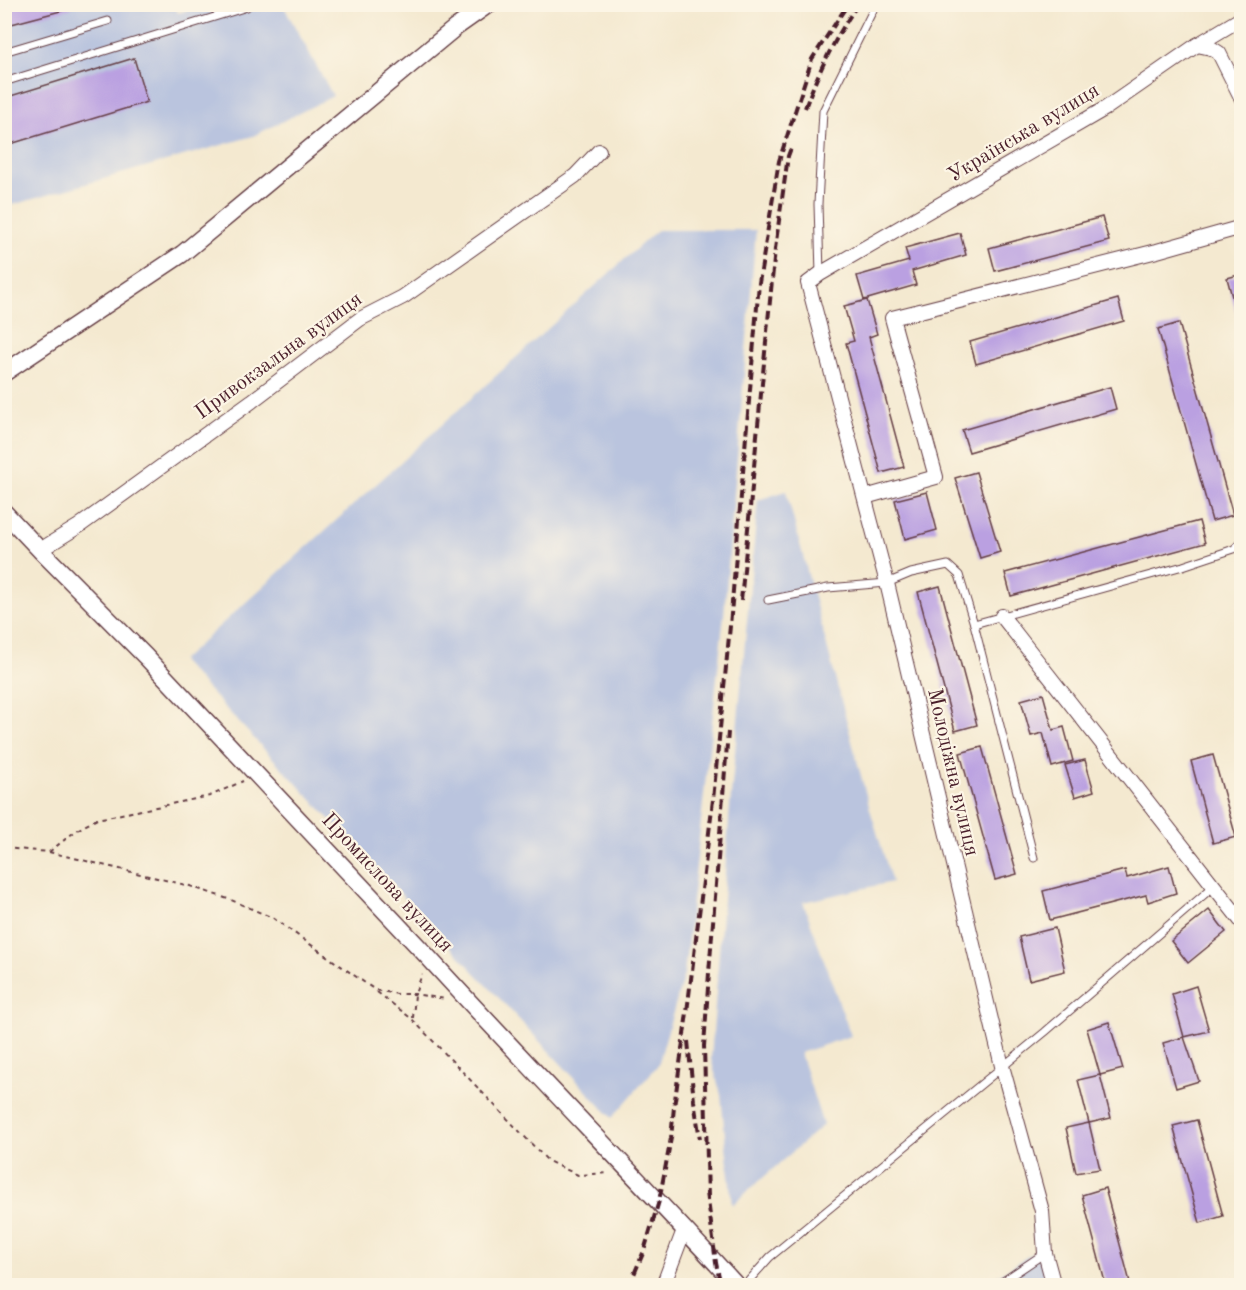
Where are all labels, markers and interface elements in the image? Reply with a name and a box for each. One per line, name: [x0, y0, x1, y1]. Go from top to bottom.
street label: Українська вулиця: [944, 80, 1103, 187]
street label: Привокзальна вулиця: [192, 289, 366, 424]
street label: Молодіжна вулиця: [923, 686, 982, 858]
street label: Промислова вулиця: [317, 809, 457, 957]

